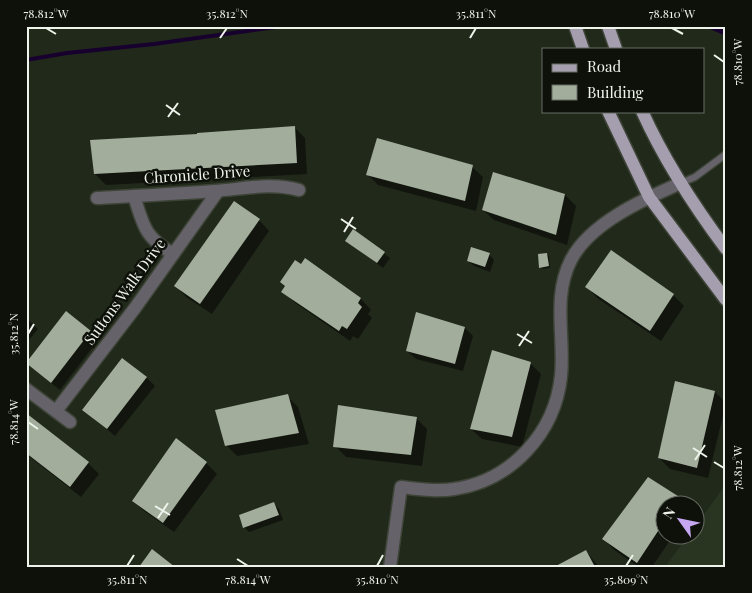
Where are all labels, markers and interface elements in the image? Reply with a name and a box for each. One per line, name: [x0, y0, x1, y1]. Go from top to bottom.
text: 78.812°W: [23, 5, 69, 21]
text: 35.812°N: [206, 5, 249, 21]
text: 35.811°N: [456, 5, 497, 21]
text: 78.810°W: [649, 5, 695, 21]
text: 78.810°W: [729, 39, 745, 85]
legend: [542, 48, 704, 112]
text: Road: [587, 56, 621, 76]
text: Building: [587, 82, 644, 102]
street label: Chronicle Drive: [143, 160, 251, 188]
street label: Suttons Walk Drive: [79, 234, 170, 349]
text: 35.812°N: [5, 312, 21, 355]
text: 78.814°W: [5, 399, 21, 445]
text: 78.812°W: [729, 445, 745, 491]
north arrow: [654, 496, 704, 546]
text: N: [658, 503, 679, 522]
text: 35.811°N: [107, 571, 148, 587]
text: 78.814°W: [225, 571, 271, 587]
text: 35.810°N: [355, 571, 399, 587]
text: 35.809°N: [603, 571, 649, 587]

